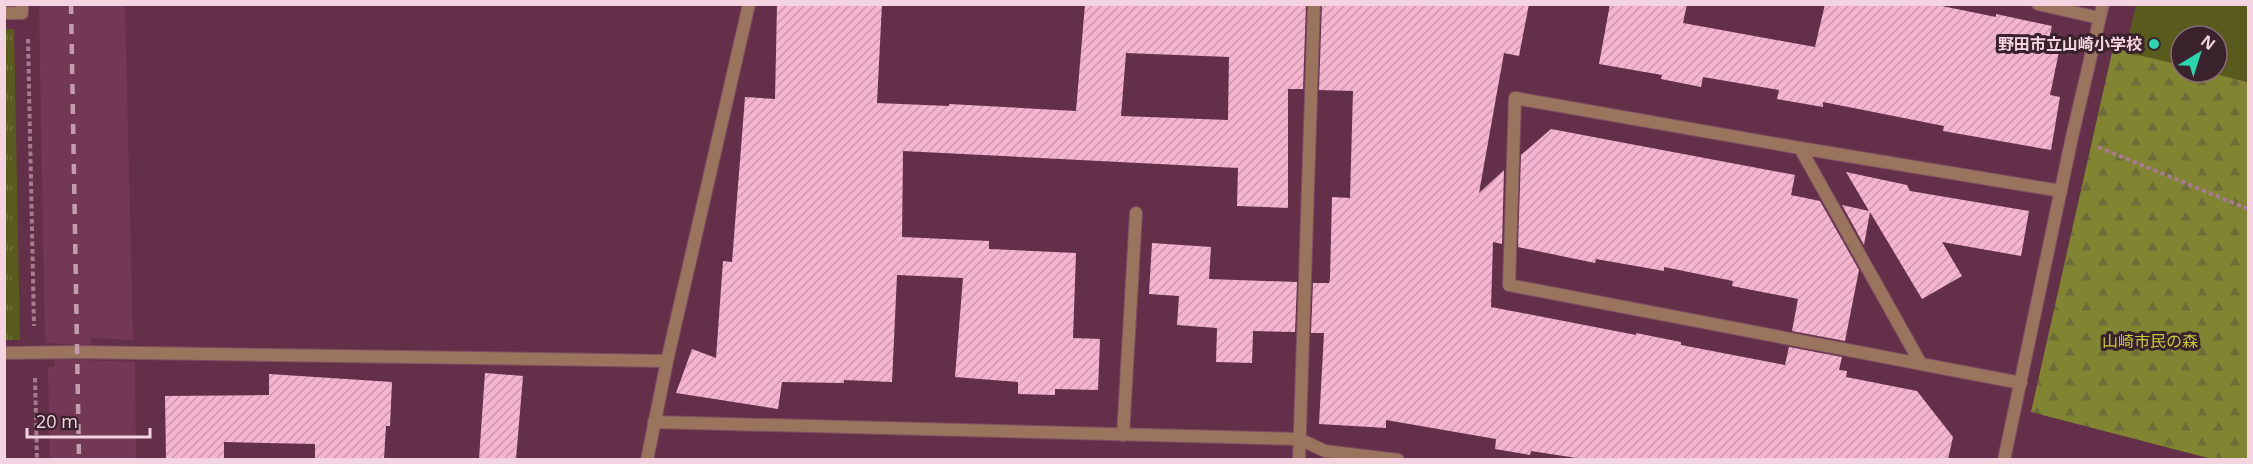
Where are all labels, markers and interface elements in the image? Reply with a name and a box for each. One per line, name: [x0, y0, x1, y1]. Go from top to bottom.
north arrow: [2169, 24, 2229, 84]
text: N: [2196, 30, 2220, 55]
place label: 野田市立山崎小学校: [1998, 33, 2142, 55]
marker: 野田市立山崎小学校: [2147, 37, 2161, 51]
park label: 山崎市民の森: [2102, 330, 2198, 352]
scale bar: [27, 401, 150, 439]
text: 20 m: [36, 409, 78, 433]

